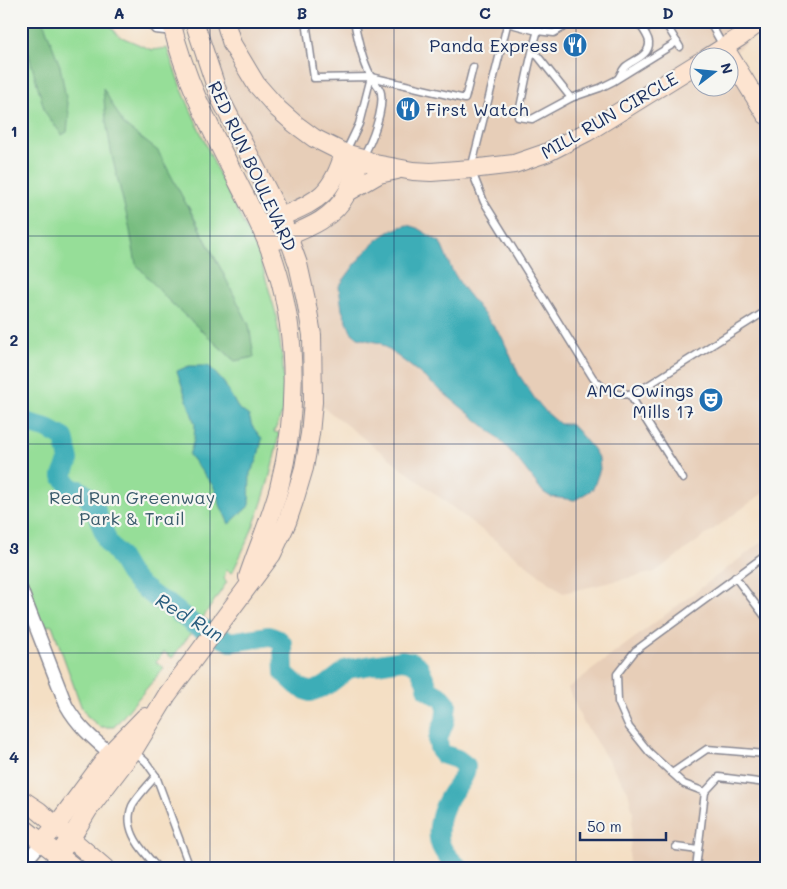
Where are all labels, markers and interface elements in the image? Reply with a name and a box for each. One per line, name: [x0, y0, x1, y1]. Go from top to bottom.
text: A: [113, 2, 125, 23]
text: B: [297, 2, 307, 23]
text: C: [479, 2, 491, 23]
text: D: [662, 2, 674, 23]
restaurant icon: Panda Express: [562, 32, 588, 58]
place label: Panda Express: [429, 33, 558, 57]
north arrow: [690, 48, 740, 98]
text: N: [716, 61, 738, 76]
street label: MILL RUN CIRCLE: [536, 66, 682, 164]
street label: RED RUN BOULEVARD: [203, 77, 303, 255]
restaurant icon: First Watch: [395, 96, 421, 122]
place label: First Watch: [426, 97, 529, 121]
text: 1: [10, 120, 18, 141]
text: 2: [10, 329, 19, 350]
place label: AMC Owings Mills 17: [586, 378, 694, 423]
theatre icon: AMC Owings Mills 17: [698, 387, 724, 413]
park label: Red Run Greenway Park & Trail: [49, 485, 215, 530]
text: 3: [9, 537, 19, 558]
water label: Red Run: [151, 587, 229, 647]
text: 4: [9, 746, 19, 767]
scale bar: [580, 809, 666, 841]
text: 50 m: [587, 816, 622, 836]

